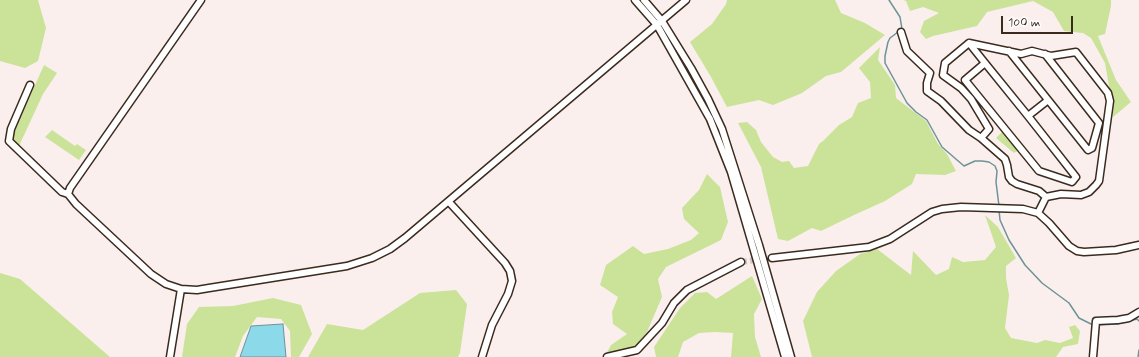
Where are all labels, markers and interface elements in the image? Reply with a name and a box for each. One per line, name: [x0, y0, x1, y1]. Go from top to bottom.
scale bar: [1003, 8, 1075, 34]
text: 100 m: [1008, 15, 1040, 31]

